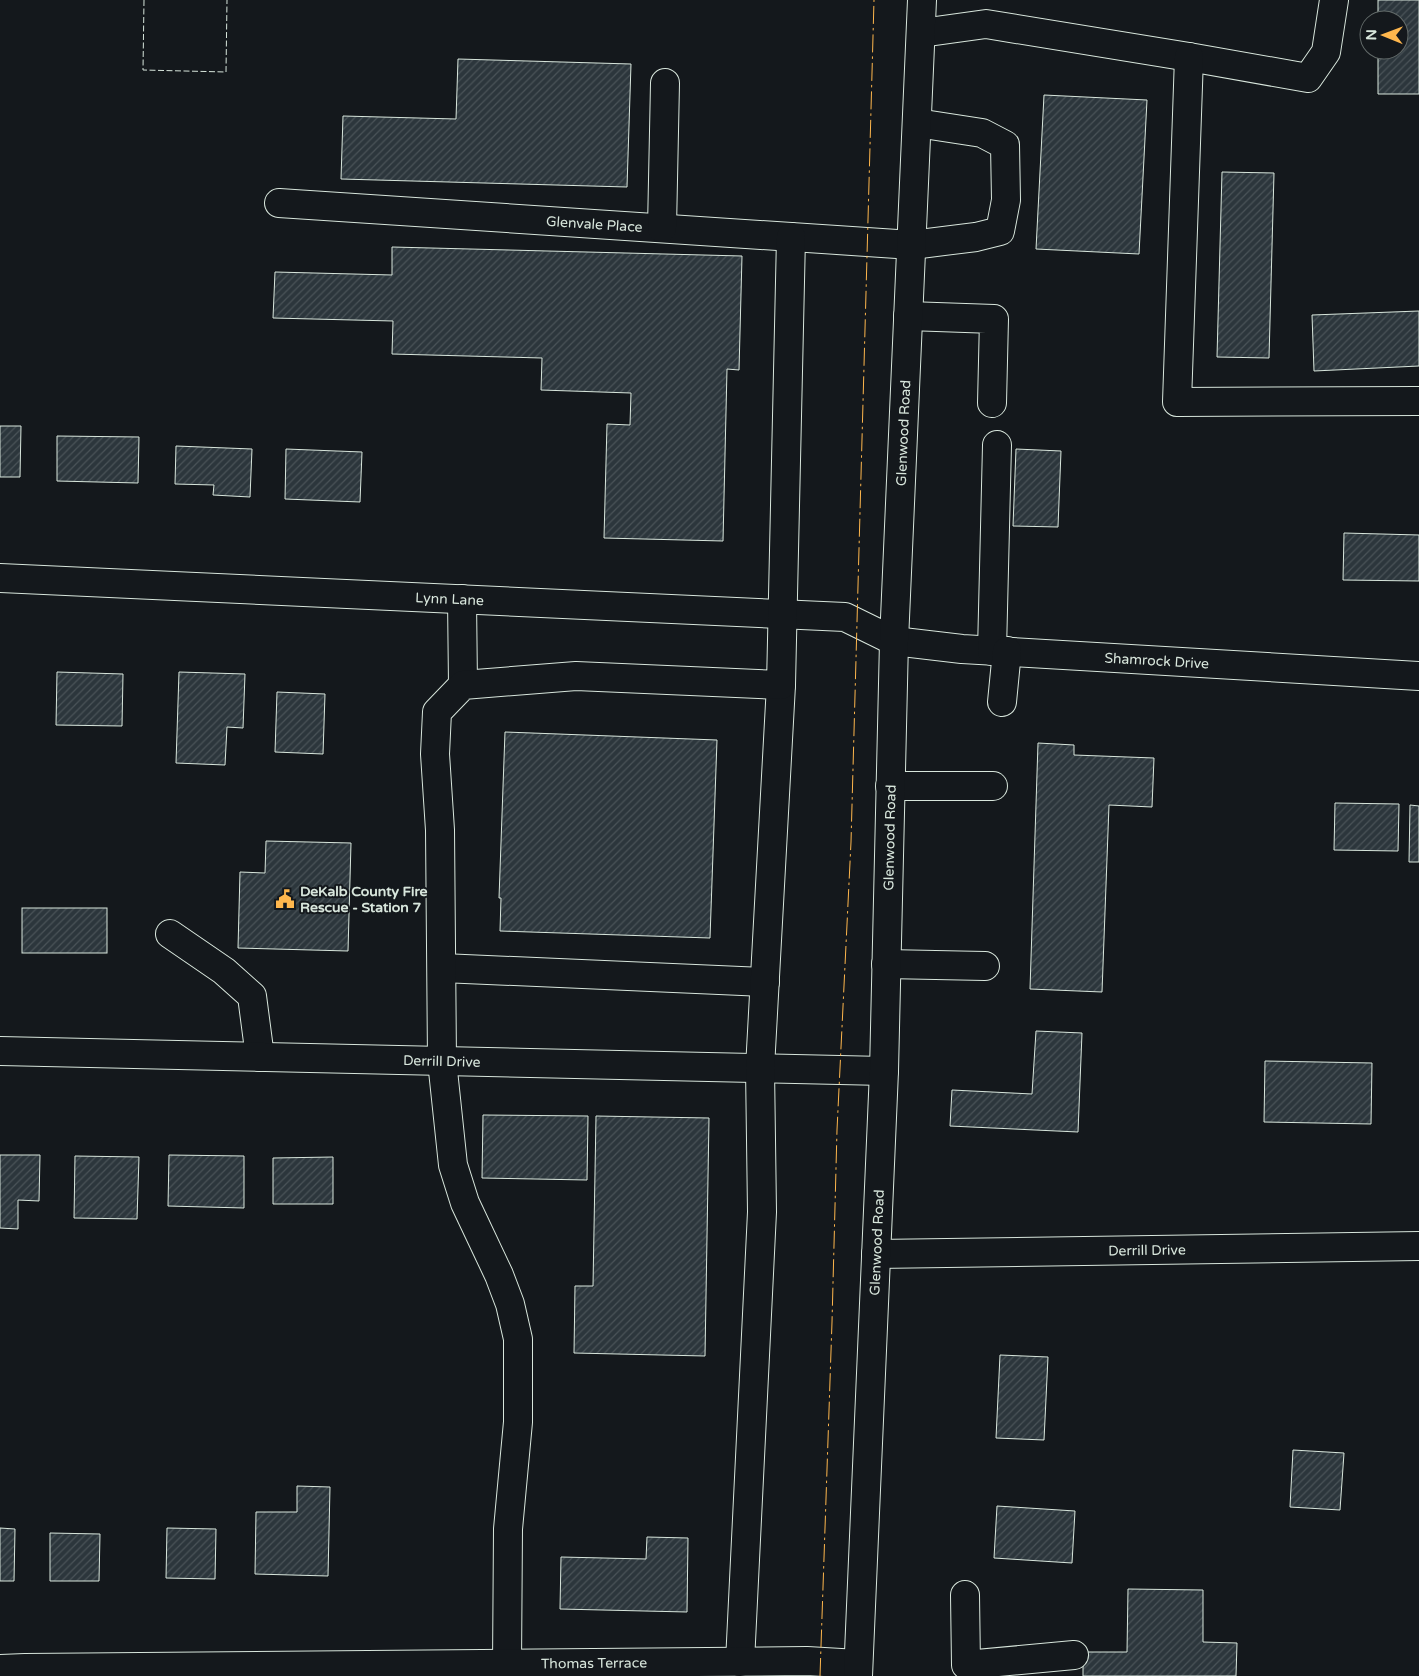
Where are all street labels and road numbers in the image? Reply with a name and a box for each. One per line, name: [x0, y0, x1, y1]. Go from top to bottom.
street label: Glenvale Place: [545, 213, 643, 236]
street label: Glenwood Road: [893, 379, 914, 486]
street label: Lynn Lane: [415, 589, 484, 609]
street label: Shamrock Drive: [1104, 649, 1210, 673]
street label: Glenwood Road: [880, 784, 900, 891]
street label: Derrill Drive: [403, 1052, 481, 1071]
street label: Glenwood Road: [866, 1189, 888, 1296]
street label: Derrill Drive: [1108, 1241, 1186, 1260]
street label: Thomas Terrace: [541, 1654, 647, 1672]

